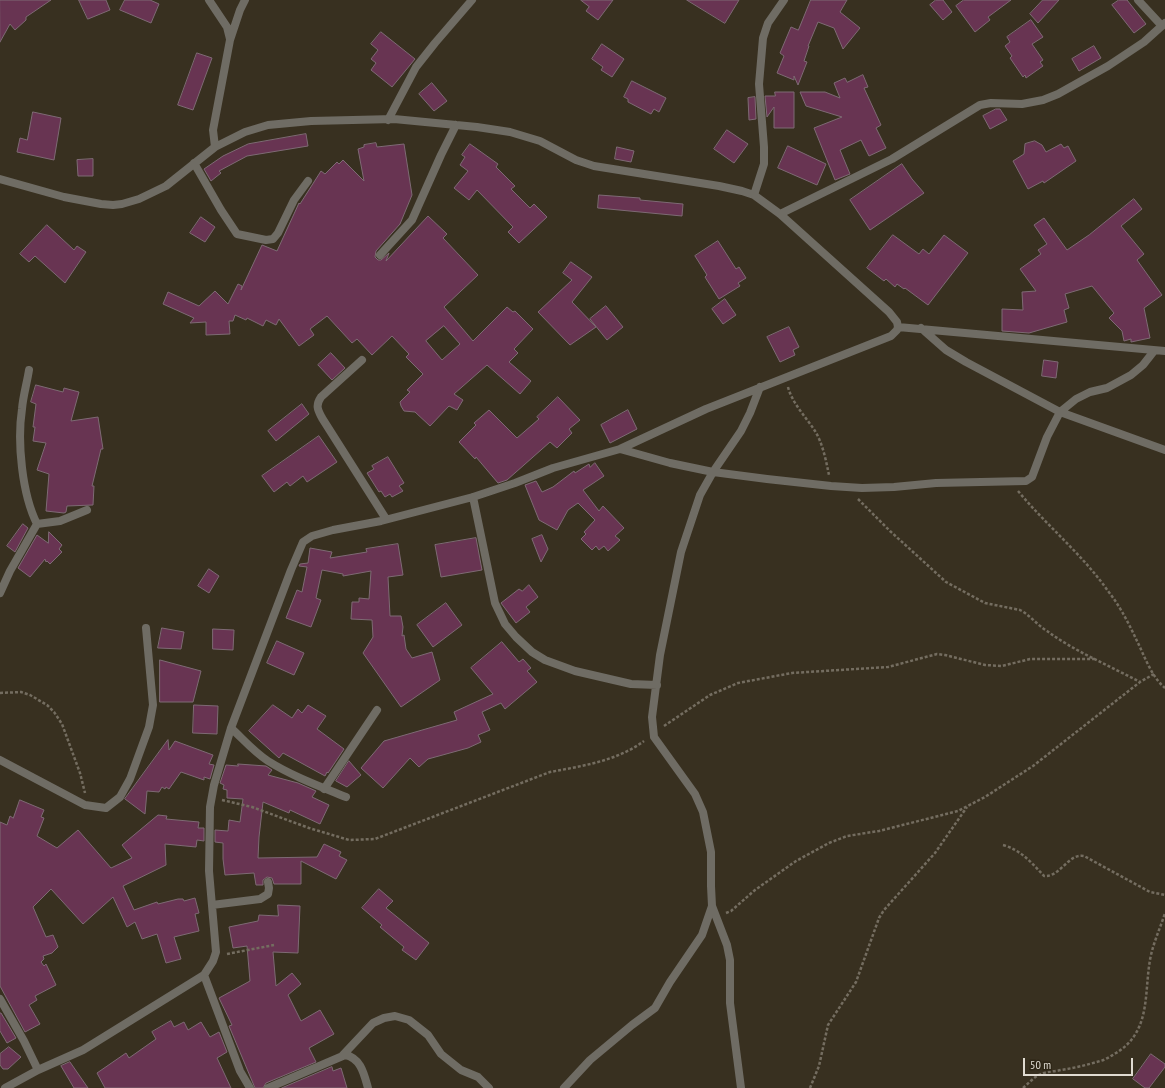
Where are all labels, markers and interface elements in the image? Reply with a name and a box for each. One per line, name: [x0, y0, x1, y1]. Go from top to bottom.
scale bar: [1025, 1050, 1135, 1076]
text: 50 m: [1030, 1057, 1051, 1072]

